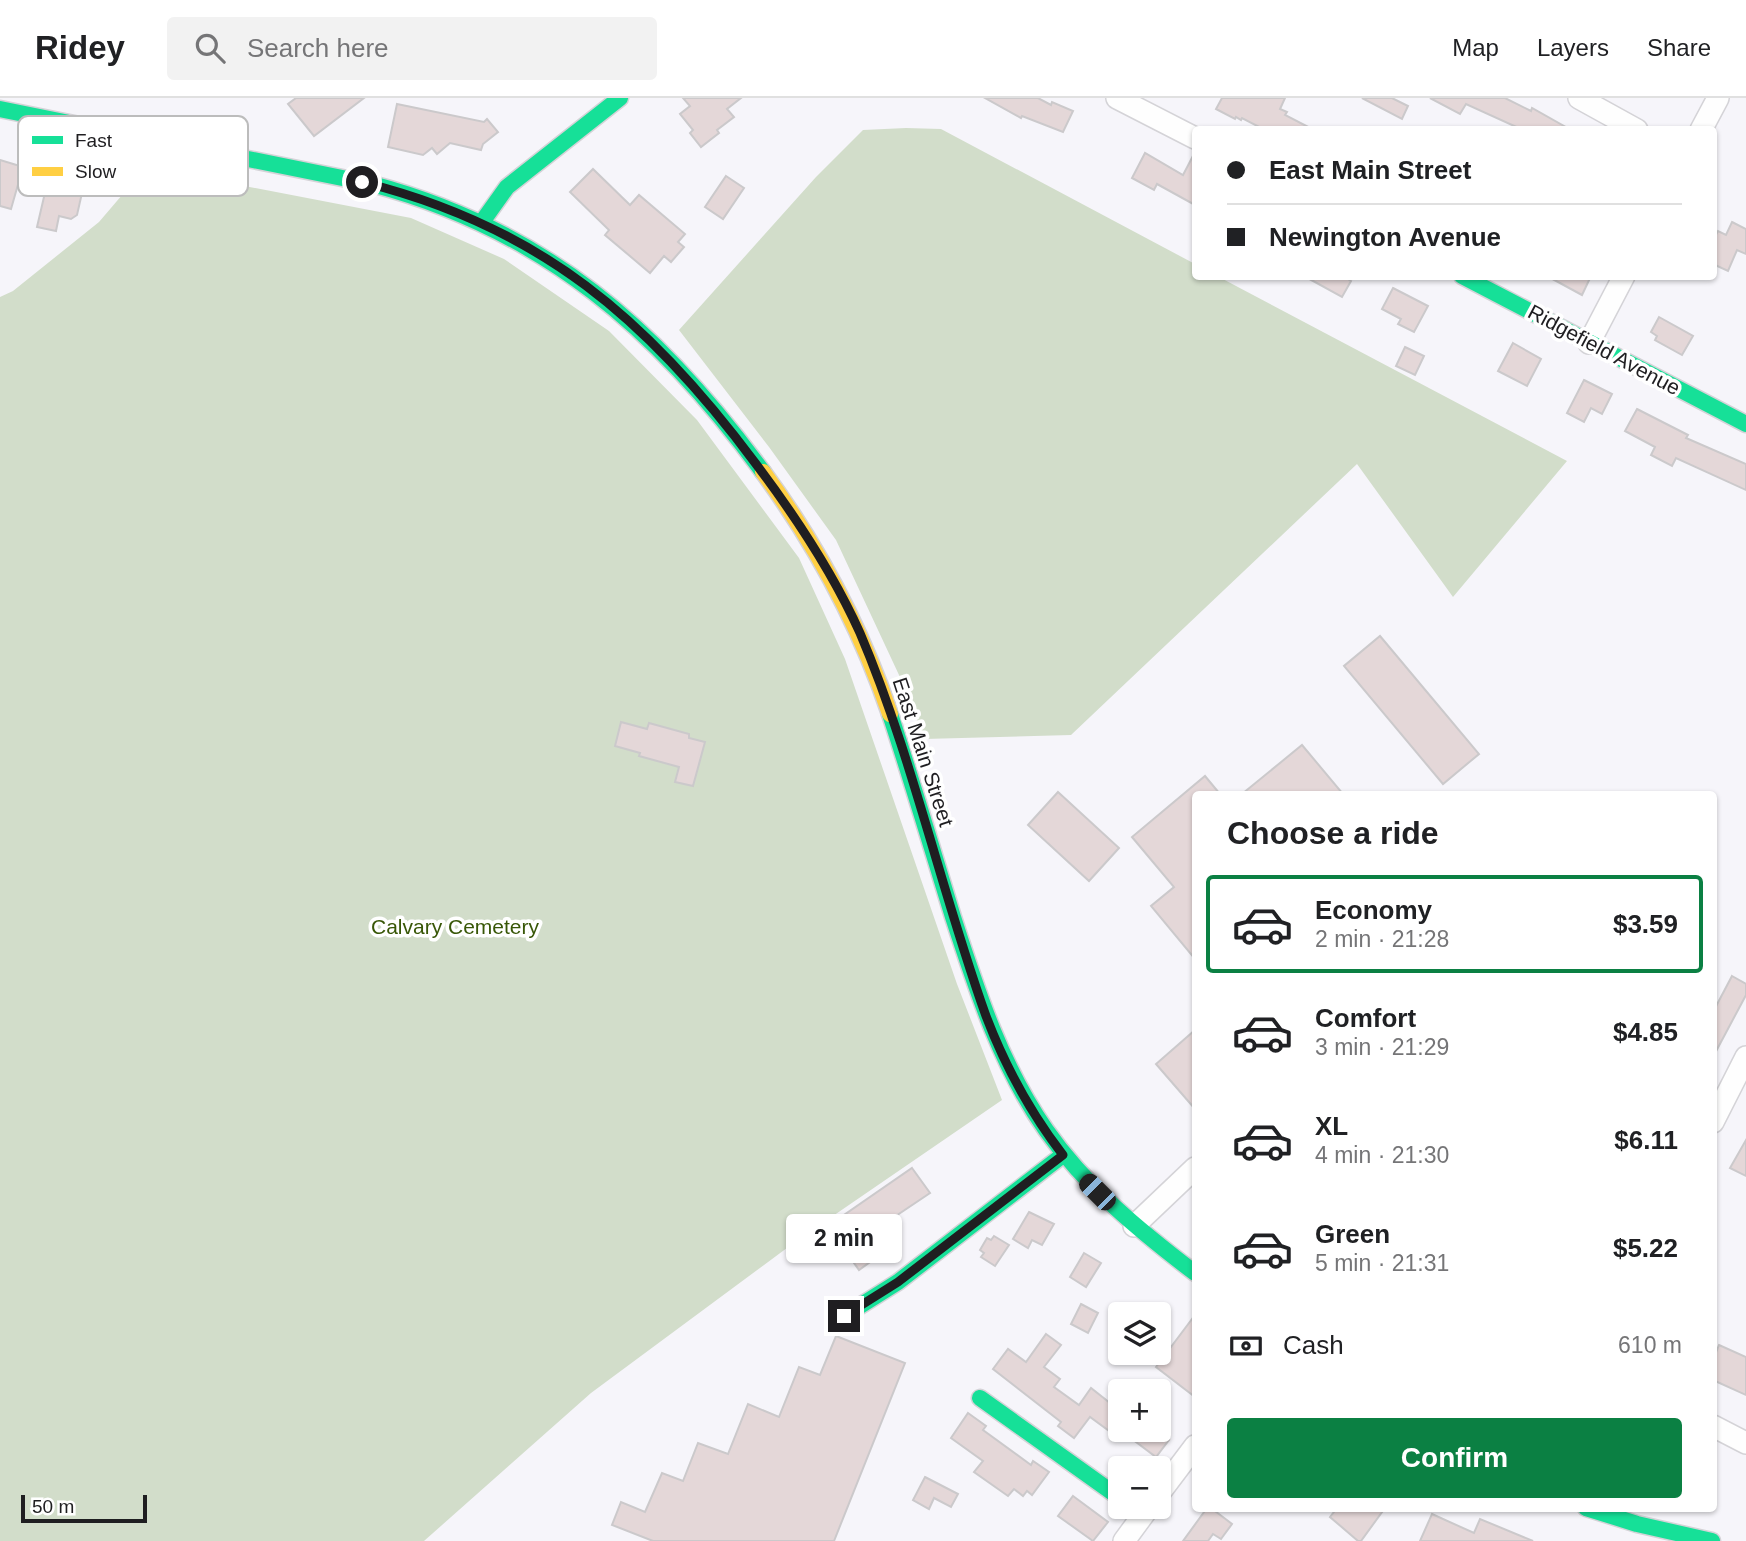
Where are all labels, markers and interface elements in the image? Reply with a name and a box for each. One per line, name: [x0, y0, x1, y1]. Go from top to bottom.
search box: [167, 17, 657, 80]
text: Ridey: [35, 29, 125, 66]
icon: search: [191, 29, 229, 67]
text: Search here: [247, 33, 389, 63]
text: Map: [1452, 34, 1499, 61]
text: Layers: [1537, 34, 1609, 61]
text: Share: [1647, 34, 1711, 61]
legend: [18, 116, 248, 196]
text: Fast: [75, 130, 113, 151]
text: East Main Street: [1269, 155, 1471, 185]
text: Slow: [75, 161, 116, 182]
route start: [346, 166, 378, 198]
text: Newington Avenue: [1269, 222, 1501, 252]
street label: Ridgefield Avenue: [1524, 300, 1684, 399]
street label: East Main Street: [889, 674, 958, 829]
text: Choose a ride: [1227, 815, 1439, 851]
icon: car: [1231, 893, 1294, 956]
text: Economy: [1315, 895, 1432, 925]
text: $3.59: [1613, 909, 1678, 939]
park label: Calvary Cemetery: [371, 915, 540, 938]
text: 2 min · 21:28: [1315, 926, 1449, 952]
icon: car: [1231, 1001, 1294, 1064]
text: Comfort: [1315, 1003, 1416, 1033]
text: $4.85: [1613, 1017, 1678, 1047]
text: 3 min · 21:29: [1315, 1034, 1449, 1060]
icon: car: [1231, 1109, 1294, 1172]
text: XL: [1315, 1111, 1348, 1141]
text: $6.11: [1614, 1125, 1678, 1155]
text: 4 min · 21:30: [1315, 1142, 1449, 1168]
car: [1075, 1170, 1120, 1214]
callout: 2 min: [786, 1214, 902, 1264]
icon: car: [1231, 1217, 1294, 1280]
text: Green: [1315, 1219, 1390, 1249]
text: 2 min: [814, 1225, 874, 1251]
text: $5.22: [1613, 1233, 1678, 1263]
text: 5 min · 21:31: [1315, 1250, 1449, 1276]
route end: [828, 1300, 860, 1332]
map controls: [1108, 1302, 1171, 1519]
button: layers: [1108, 1302, 1171, 1365]
icon: cash: [1227, 1327, 1265, 1365]
text: Cash: [1283, 1330, 1344, 1360]
text: 610 m: [1618, 1332, 1682, 1358]
button: +: [1108, 1379, 1171, 1442]
button: Confirm: [1227, 1418, 1682, 1498]
button: −: [1108, 1456, 1171, 1519]
scale bar: [21, 1492, 147, 1524]
text: 50 m: [32, 1496, 74, 1517]

